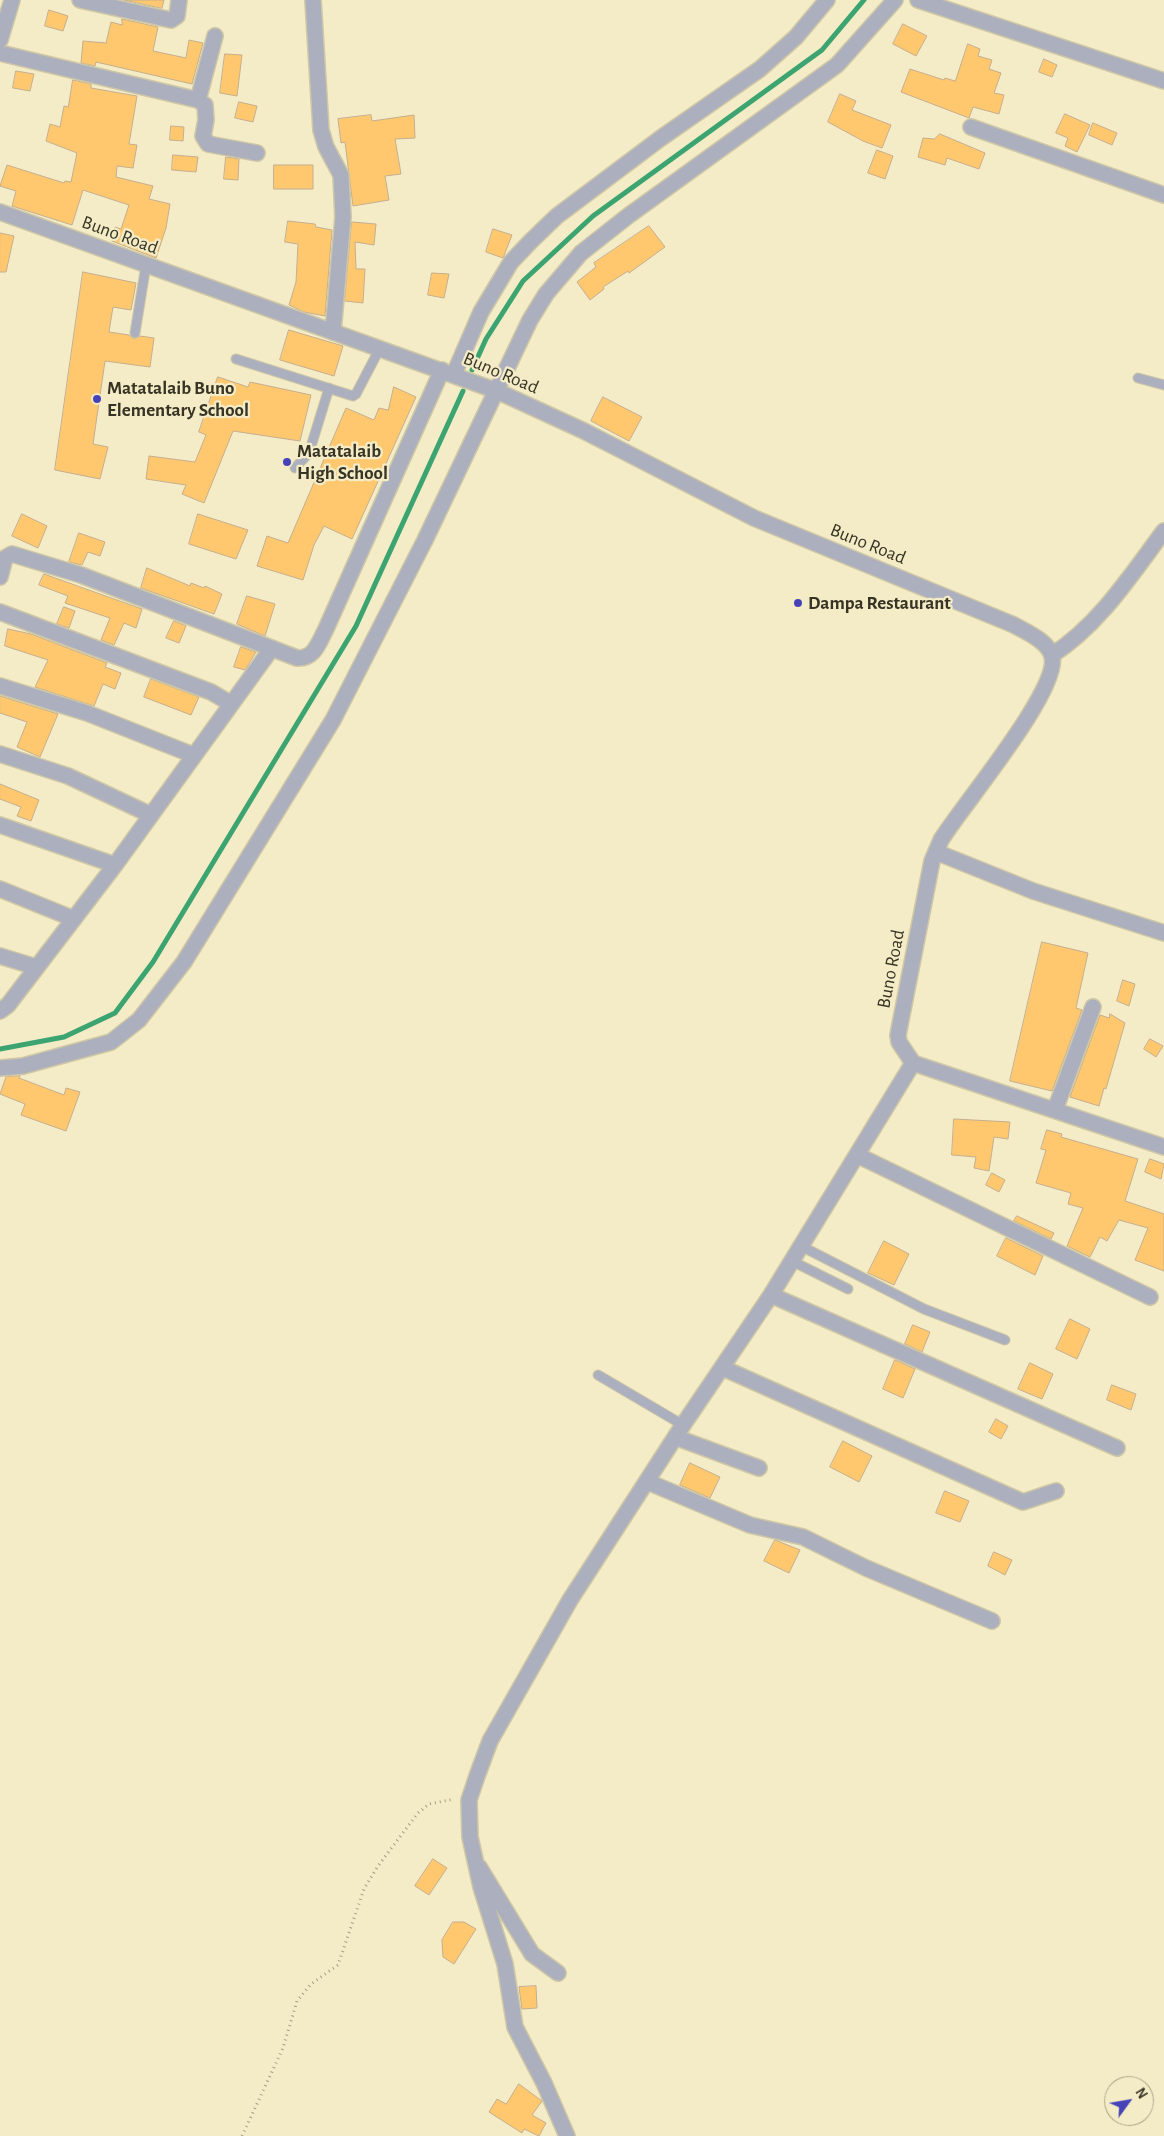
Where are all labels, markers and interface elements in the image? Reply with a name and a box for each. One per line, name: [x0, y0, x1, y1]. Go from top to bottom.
street label: Buno Road: [79, 211, 161, 259]
street label: Buno Road: [460, 347, 542, 399]
place label: Matatalaib Buno Elementary School: [107, 377, 249, 421]
marker: Matatalaib Buno Elementary School: [91, 393, 103, 405]
place label: Matatalaib High School: [297, 440, 388, 484]
marker: Matatalaib High School: [281, 456, 293, 468]
street label: Buno Road: [827, 518, 909, 570]
place label: Dampa Restaurant: [808, 592, 951, 614]
marker: Dampa Restaurant: [792, 597, 804, 609]
street label: Buno Road: [872, 928, 910, 1010]
north arrow: [1104, 2076, 1154, 2126]
text: N: [1132, 2086, 1149, 2101]

